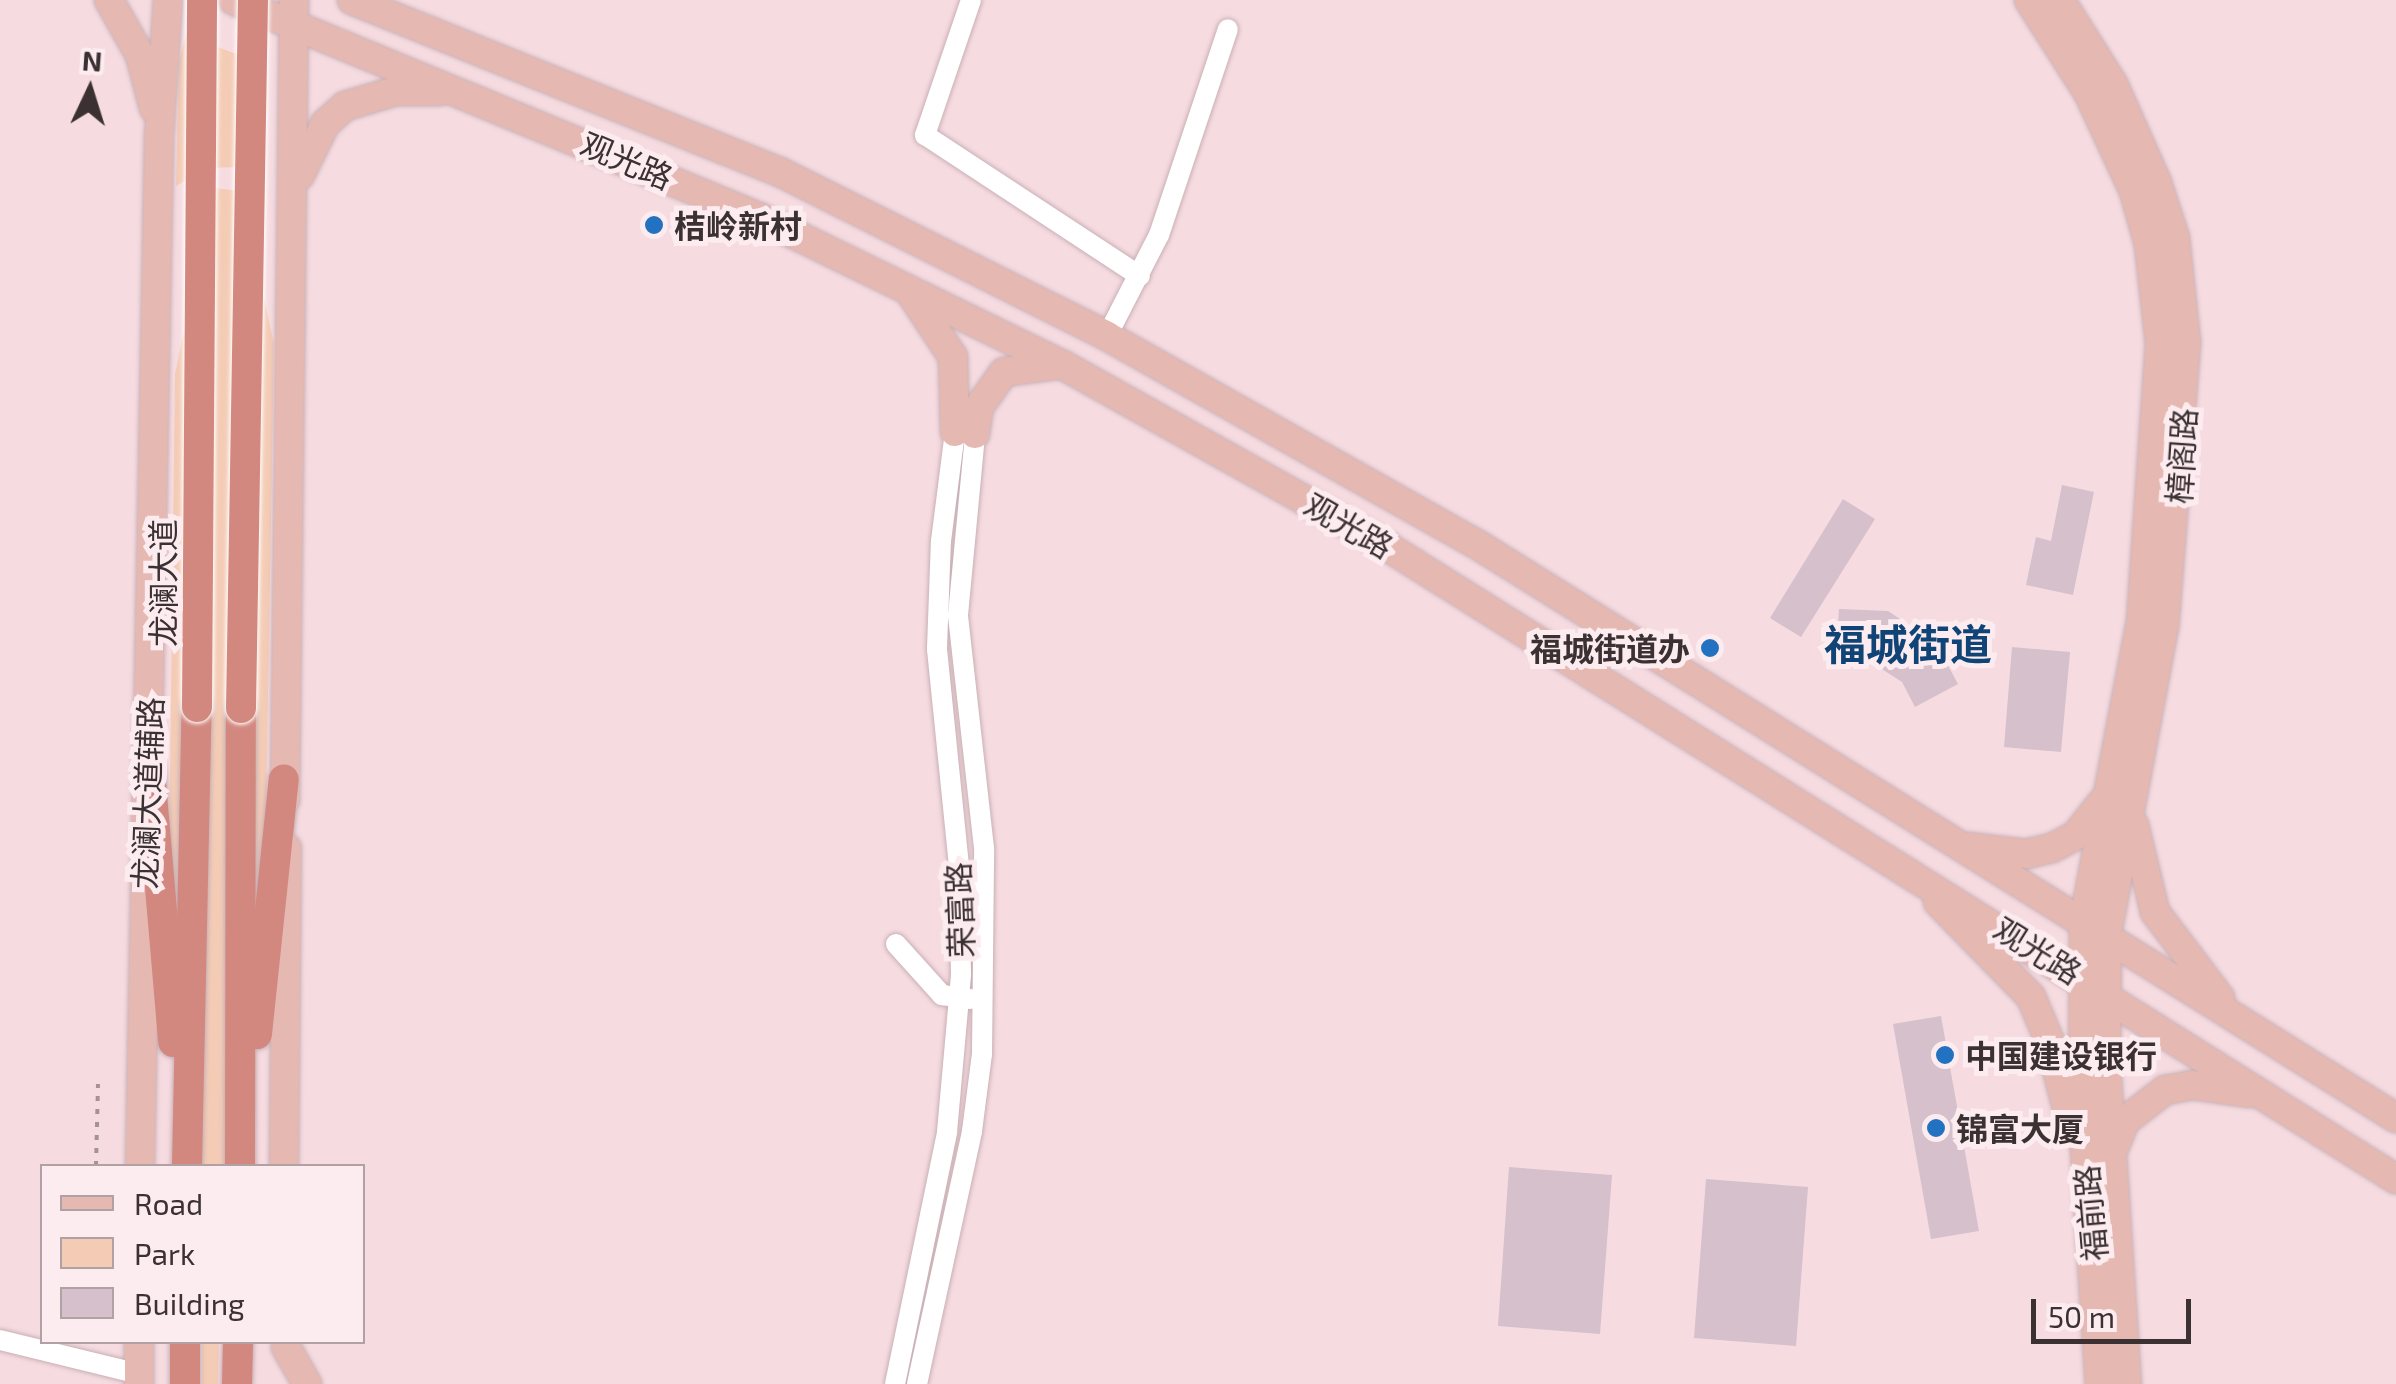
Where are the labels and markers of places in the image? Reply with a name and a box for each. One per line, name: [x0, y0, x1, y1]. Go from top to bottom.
place label: 桔岭新村: [674, 206, 802, 244]
marker: 桔岭新村: [643, 214, 665, 236]
place label: 福城街道办: [1530, 629, 1690, 667]
marker: 福城街道办: [1699, 637, 1721, 659]
place label: 中国建设银行: [1965, 1036, 2157, 1074]
marker: 中国建设银行: [1934, 1044, 1956, 1066]
place label: 锦富大厦: [1956, 1109, 2084, 1147]
marker: 锦富大厦: [1925, 1117, 1947, 1139]

